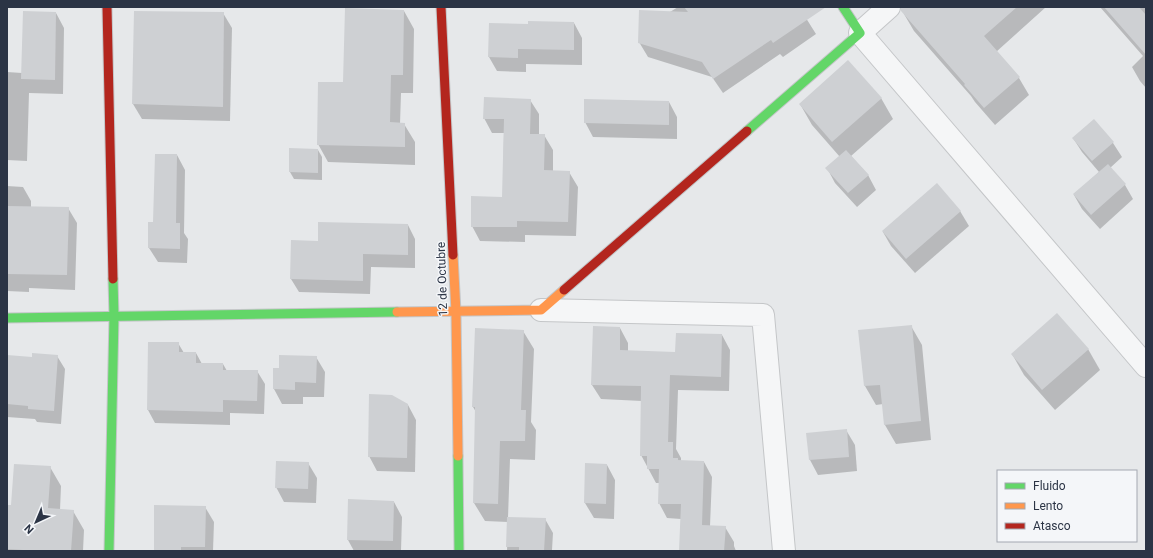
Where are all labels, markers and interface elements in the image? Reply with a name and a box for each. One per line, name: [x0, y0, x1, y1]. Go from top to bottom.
street label: 12 de Octubre: [434, 241, 450, 317]
legend: [997, 470, 1137, 542]
text: Fluido: [1033, 479, 1066, 493]
text: Lento: [1033, 499, 1063, 513]
north arrow: [16, 502, 56, 542]
text: Atasco: [1033, 519, 1071, 533]
text: N: [22, 521, 37, 536]

